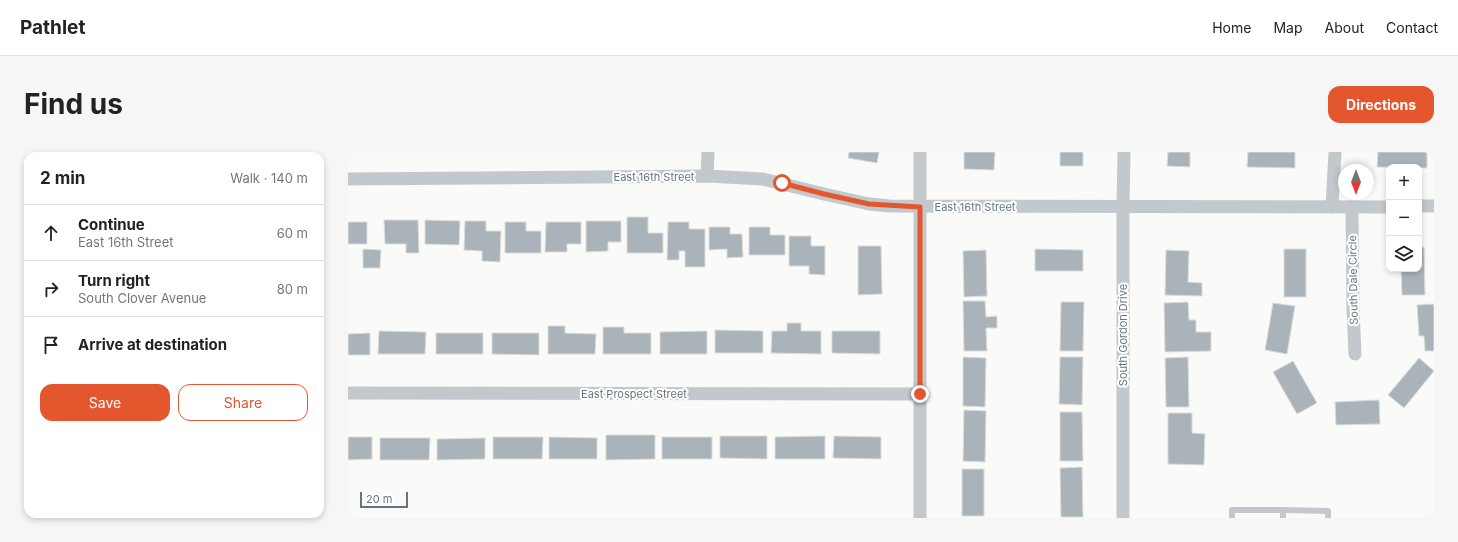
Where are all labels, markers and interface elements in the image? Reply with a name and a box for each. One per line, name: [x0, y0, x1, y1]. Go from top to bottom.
text: Pathlet: [20, 16, 85, 39]
text: Home: [1212, 19, 1251, 36]
text: Map: [1273, 19, 1303, 36]
text: About: [1325, 19, 1364, 36]
text: Contact: [1386, 19, 1438, 36]
button: Directions: [1328, 86, 1434, 123]
text: Find us: [24, 87, 123, 121]
north arrow: [1338, 164, 1374, 200]
map controls: [1386, 164, 1422, 272]
button: +: [1386, 164, 1422, 200]
text: 2 min: [40, 168, 85, 188]
text: Walk · 140 m: [230, 170, 308, 186]
street label: East 16th Street: [614, 170, 695, 184]
route start: [773, 174, 791, 192]
street label: East 16th Street: [935, 200, 1016, 214]
button: −: [1386, 200, 1422, 236]
text: Continue: [78, 215, 145, 234]
icon: ahead: [40, 222, 62, 244]
text: 60 m: [277, 225, 308, 241]
text: East 16th Street: [78, 234, 174, 250]
street label: South Dale Circle: [1345, 235, 1361, 325]
button: layers: [1386, 236, 1422, 272]
text: Turn right: [78, 271, 150, 290]
icon: right: [40, 278, 62, 300]
text: 80 m: [277, 281, 308, 297]
street label: South Gordon Drive: [1116, 284, 1130, 386]
text: South Clover Avenue: [78, 290, 206, 306]
icon: arrive: [40, 334, 62, 356]
text: Arrive at destination: [78, 335, 227, 354]
button: Save: [40, 384, 170, 421]
button: Share: [178, 384, 308, 421]
route end: [911, 385, 929, 403]
street label: East Prospect Street: [581, 387, 687, 401]
scale bar: [360, 490, 408, 509]
text: 20 m: [366, 492, 392, 506]

